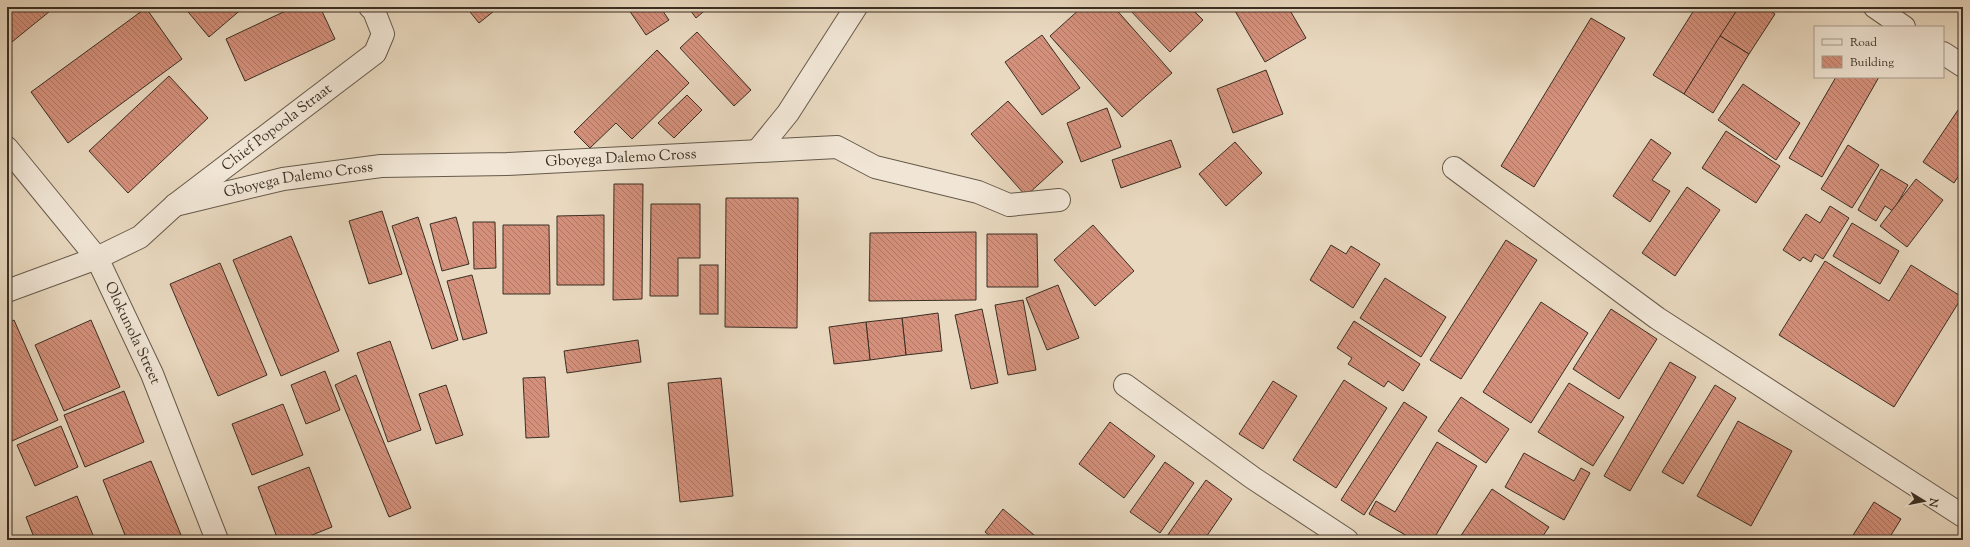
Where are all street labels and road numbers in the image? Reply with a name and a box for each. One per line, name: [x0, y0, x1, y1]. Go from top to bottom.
street label: Chief Popoola Straat: [217, 79, 336, 177]
street label: Gboyega Dalemo Cross: [545, 144, 697, 173]
street label: Gboyega Dalemo Cross: [222, 157, 374, 203]
street label: Olokunola Street: [99, 278, 166, 387]

